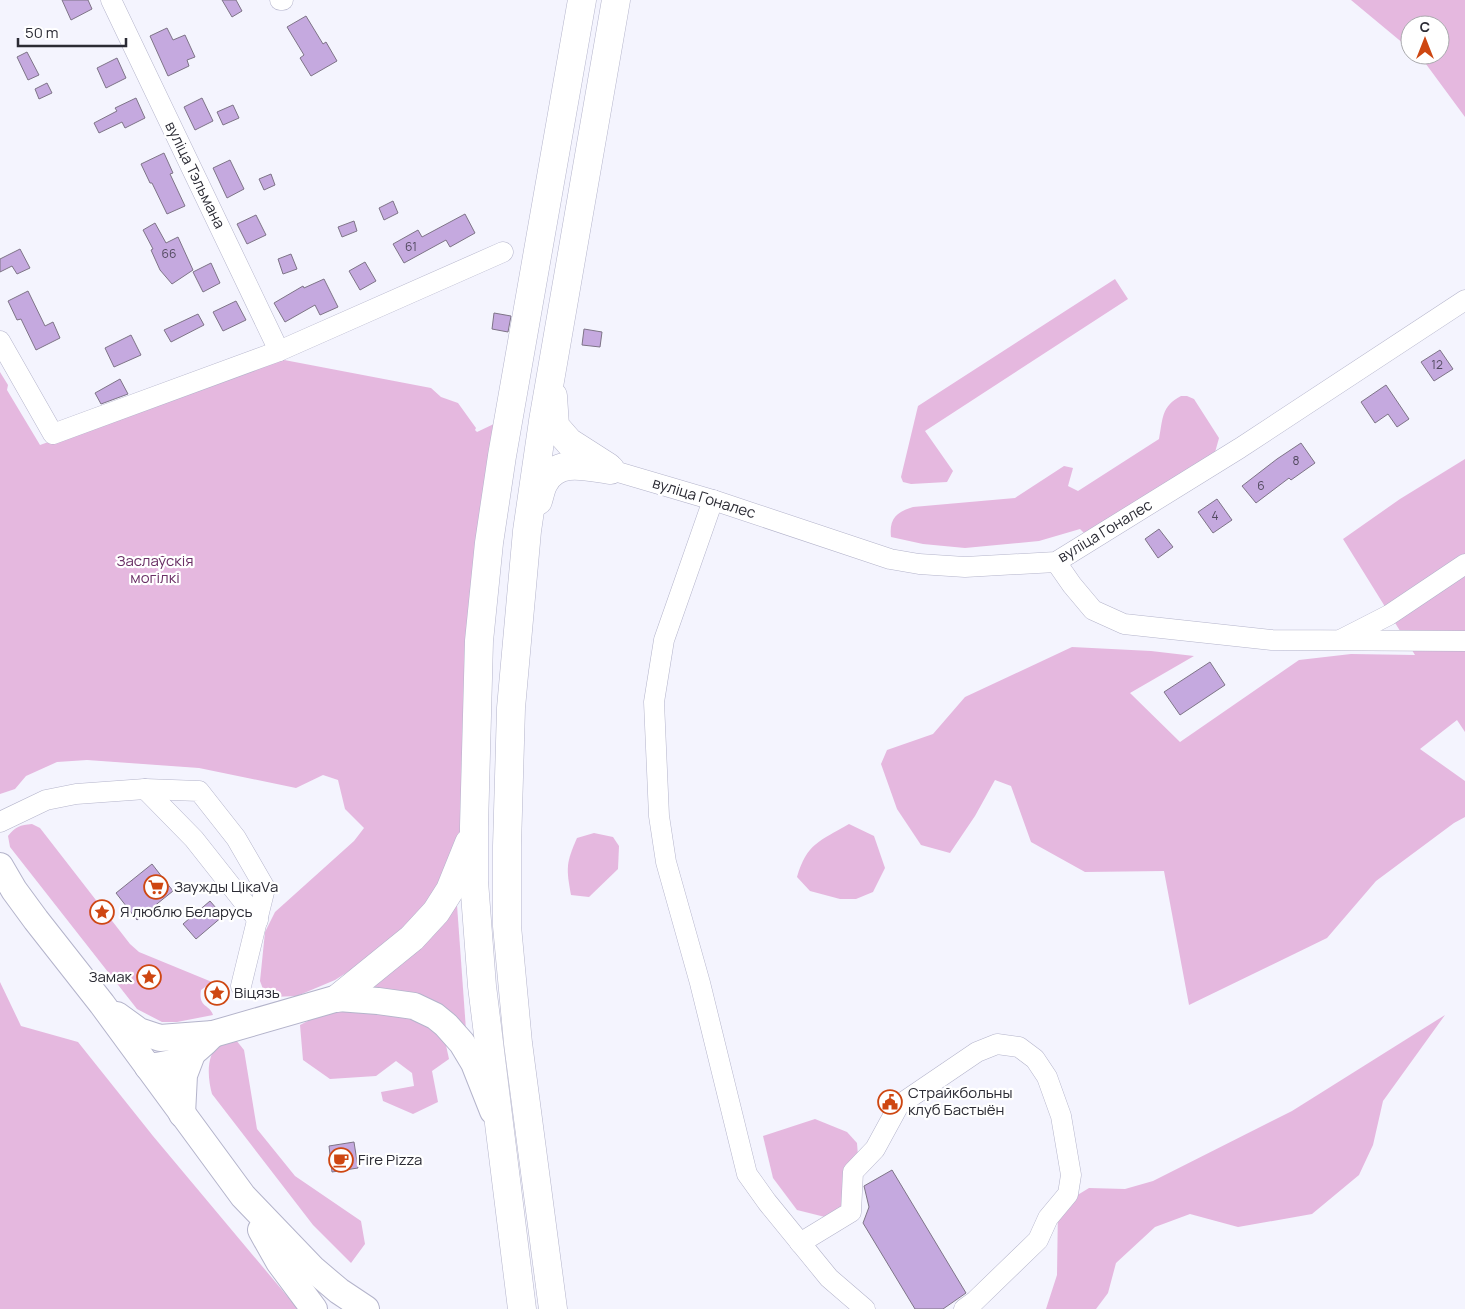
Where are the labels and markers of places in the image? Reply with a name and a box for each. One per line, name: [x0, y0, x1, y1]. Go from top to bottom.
supermarket icon: Заужды ЦікаVа: [143, 874, 169, 900]
place label: Заужды ЦікаVа: [174, 876, 278, 897]
place icon: Я люблю Беларусь: [89, 899, 115, 925]
place label: Я люблю Беларусь: [120, 901, 253, 922]
place icon: Замак: [136, 964, 162, 990]
place label: Замак: [89, 966, 133, 987]
place icon: Віцязь: [204, 980, 230, 1006]
place label: Віцязь: [234, 982, 280, 1003]
place label: Страйкбольны клуб Бастыён: [908, 1082, 1012, 1120]
public building icon: Страйкбольны клуб Бастыён: [877, 1089, 903, 1115]
cafe icon: Fire Pizza: [328, 1147, 354, 1173]
place label: Fire Pizza: [358, 1149, 422, 1170]

